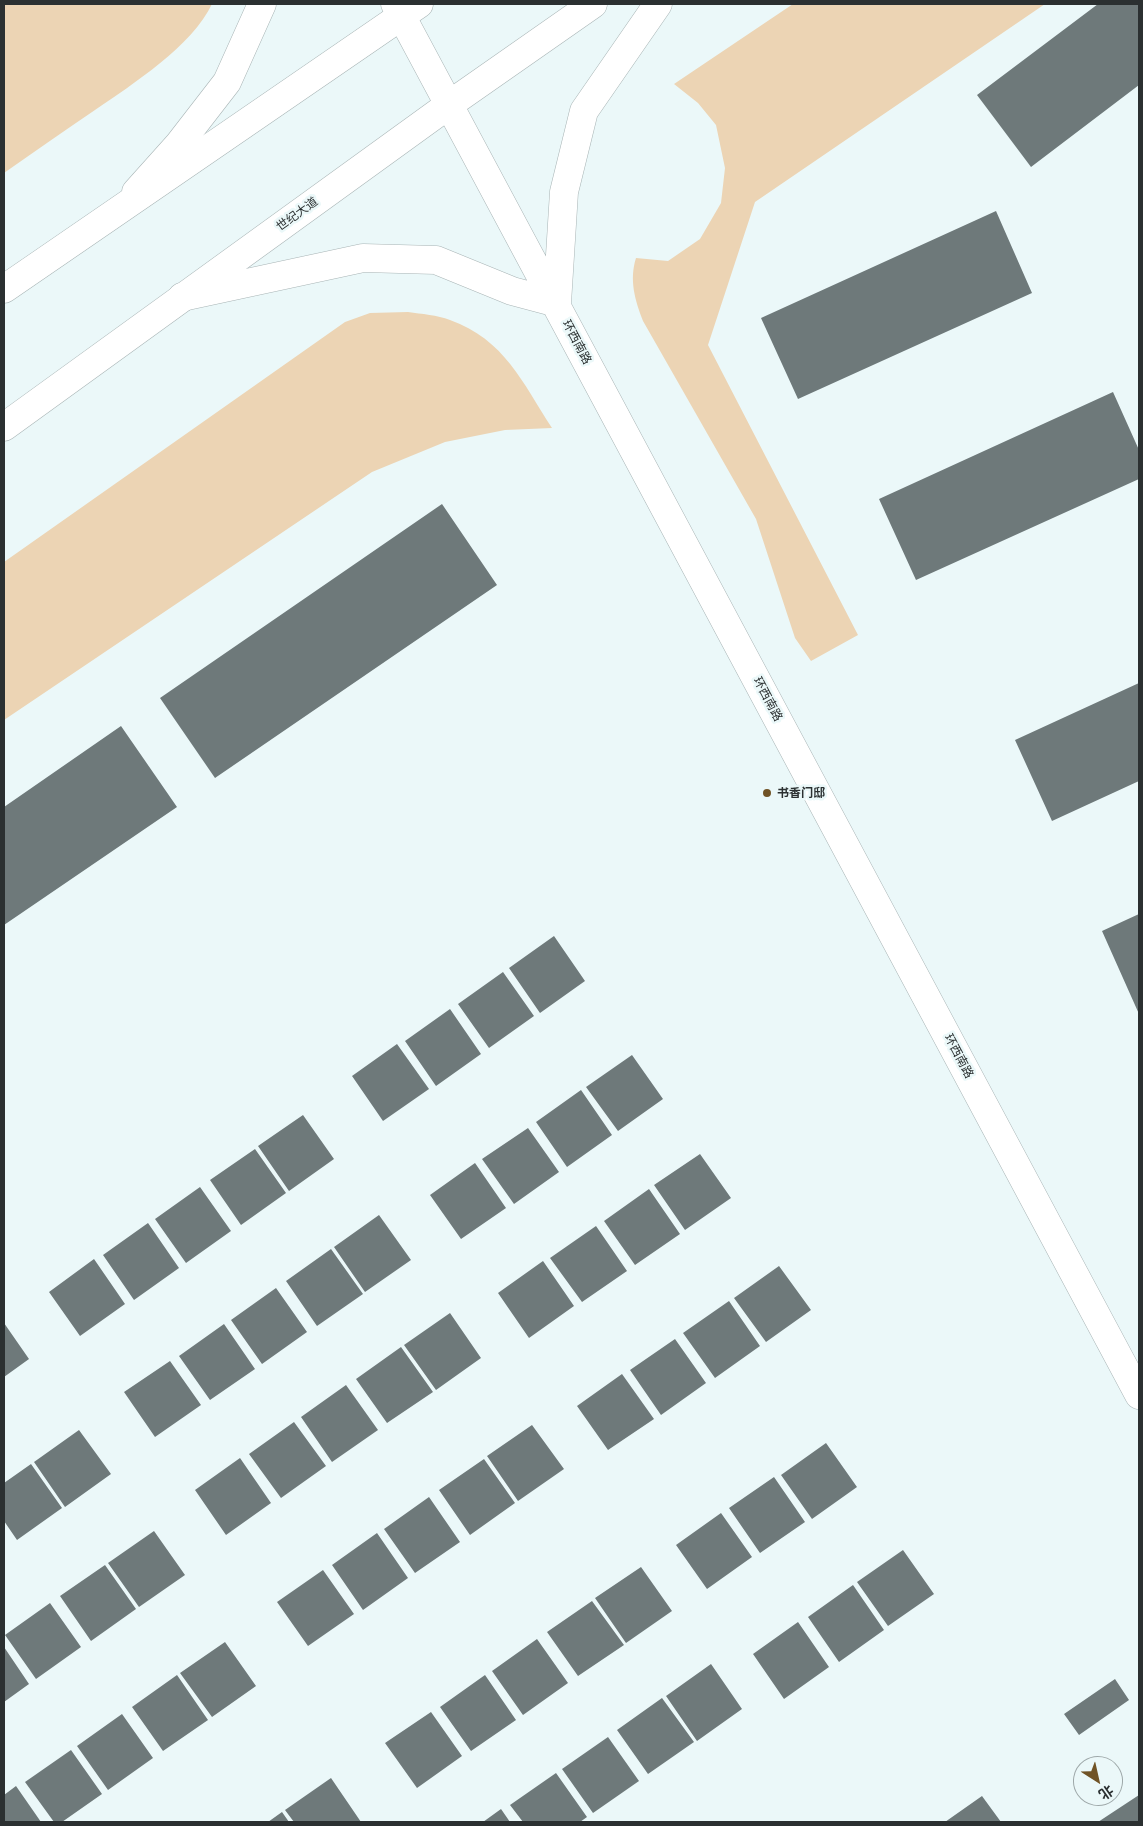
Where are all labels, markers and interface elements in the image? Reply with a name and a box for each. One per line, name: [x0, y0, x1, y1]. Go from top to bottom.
street label: 世纪大道: [273, 194, 321, 234]
street label: 环西南路: [559, 317, 595, 367]
street label: 环西南路: [750, 674, 786, 724]
place label: 书香门邸: [777, 786, 825, 800]
marker: 书香门邸: [761, 787, 773, 799]
street label: 环西南路: [941, 1031, 977, 1081]
north arrow: [1073, 1756, 1123, 1806]
text: 北: [1096, 1782, 1116, 1803]

